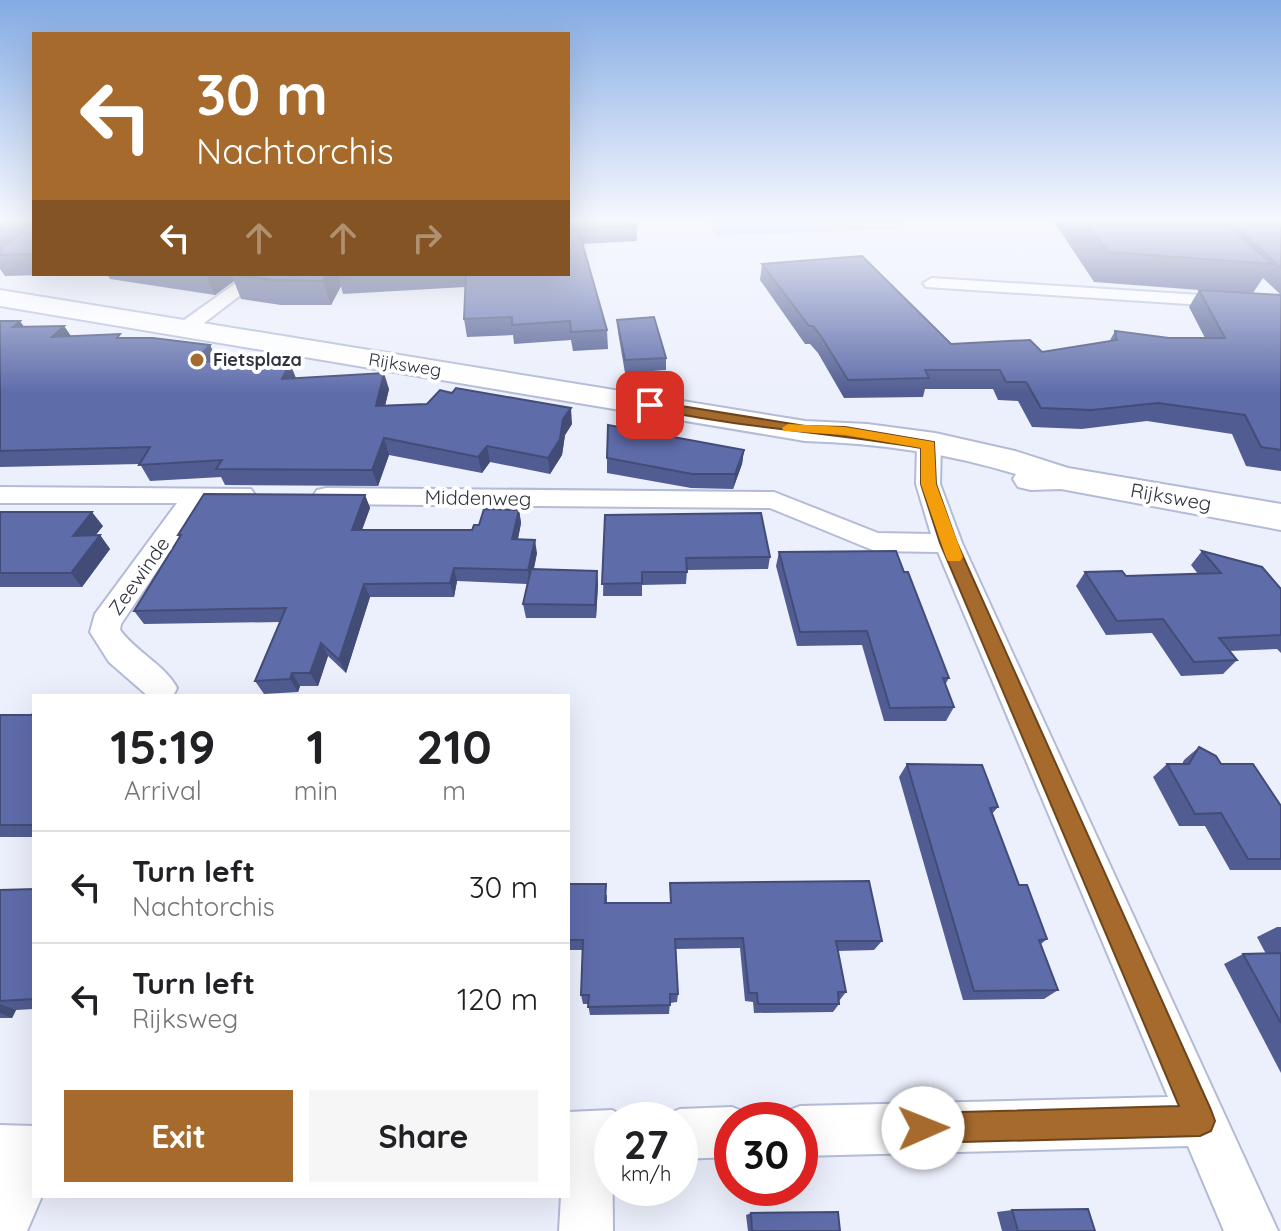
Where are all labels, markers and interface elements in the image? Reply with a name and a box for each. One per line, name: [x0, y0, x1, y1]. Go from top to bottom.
text: 30 m: [196, 59, 328, 129]
icon: left: [64, 64, 168, 168]
text: Nachtorchis: [196, 128, 394, 173]
icon: left: [153, 216, 197, 260]
icon: ahead: [237, 216, 281, 260]
icon: ahead: [321, 216, 365, 260]
icon: right: [405, 216, 449, 260]
street label: Rijksweg: [367, 347, 443, 382]
place label: Fietsplaza: [213, 348, 302, 371]
marker: Fietsplaza: [188, 351, 206, 369]
pin: [616, 371, 684, 439]
icon: arrive: [628, 383, 672, 427]
street label: Rijksweg: [1129, 477, 1214, 516]
street label: Middenweg: [424, 484, 532, 511]
street label: Zeewinde: [103, 532, 175, 620]
text: 15:19: [110, 716, 216, 776]
text: 1: [307, 716, 325, 776]
text: 210: [416, 716, 492, 776]
text: Arrival: [124, 774, 202, 807]
text: min: [294, 774, 338, 807]
text: m: [442, 774, 466, 807]
text: Turn left: [132, 852, 255, 890]
icon: left: [64, 865, 108, 909]
text: 30 m: [469, 868, 538, 906]
text: Nachtorchis: [132, 890, 275, 923]
text: Turn left: [132, 964, 255, 1002]
icon: left: [64, 977, 108, 1021]
text: 120 m: [457, 980, 538, 1018]
text: Rijksweg: [132, 1002, 238, 1035]
position arrow: [881, 1086, 965, 1170]
button: Exit: [64, 1090, 293, 1182]
button: Share: [309, 1090, 538, 1182]
speed limit sign: 30: [714, 1102, 818, 1206]
text: 27: [624, 1119, 668, 1169]
text: km/h: [621, 1161, 671, 1186]

